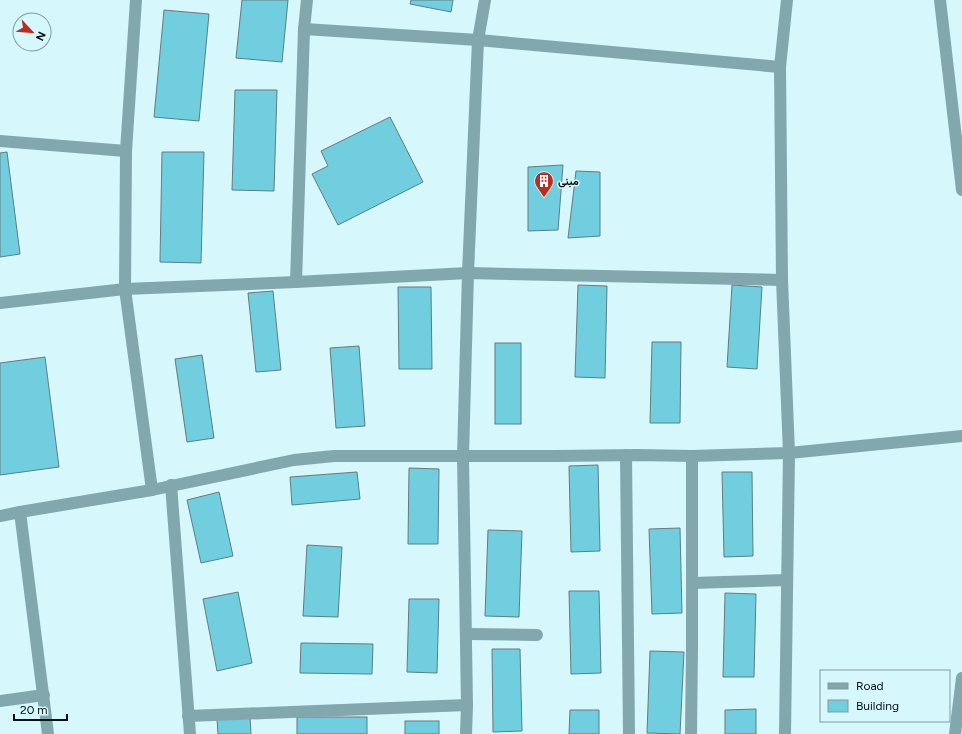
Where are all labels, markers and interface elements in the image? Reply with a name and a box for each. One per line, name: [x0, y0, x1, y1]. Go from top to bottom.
north arrow: [12, 12, 52, 52]
text: N: [33, 29, 48, 43]
building icon: مبنى: [533, 170, 555, 198]
place label: مبنى: [558, 175, 579, 188]
legend: [820, 670, 950, 722]
text: Road: [856, 679, 884, 693]
scale bar: [14, 696, 67, 722]
text: Building: [856, 699, 899, 713]
text: 20 m: [20, 703, 48, 717]

